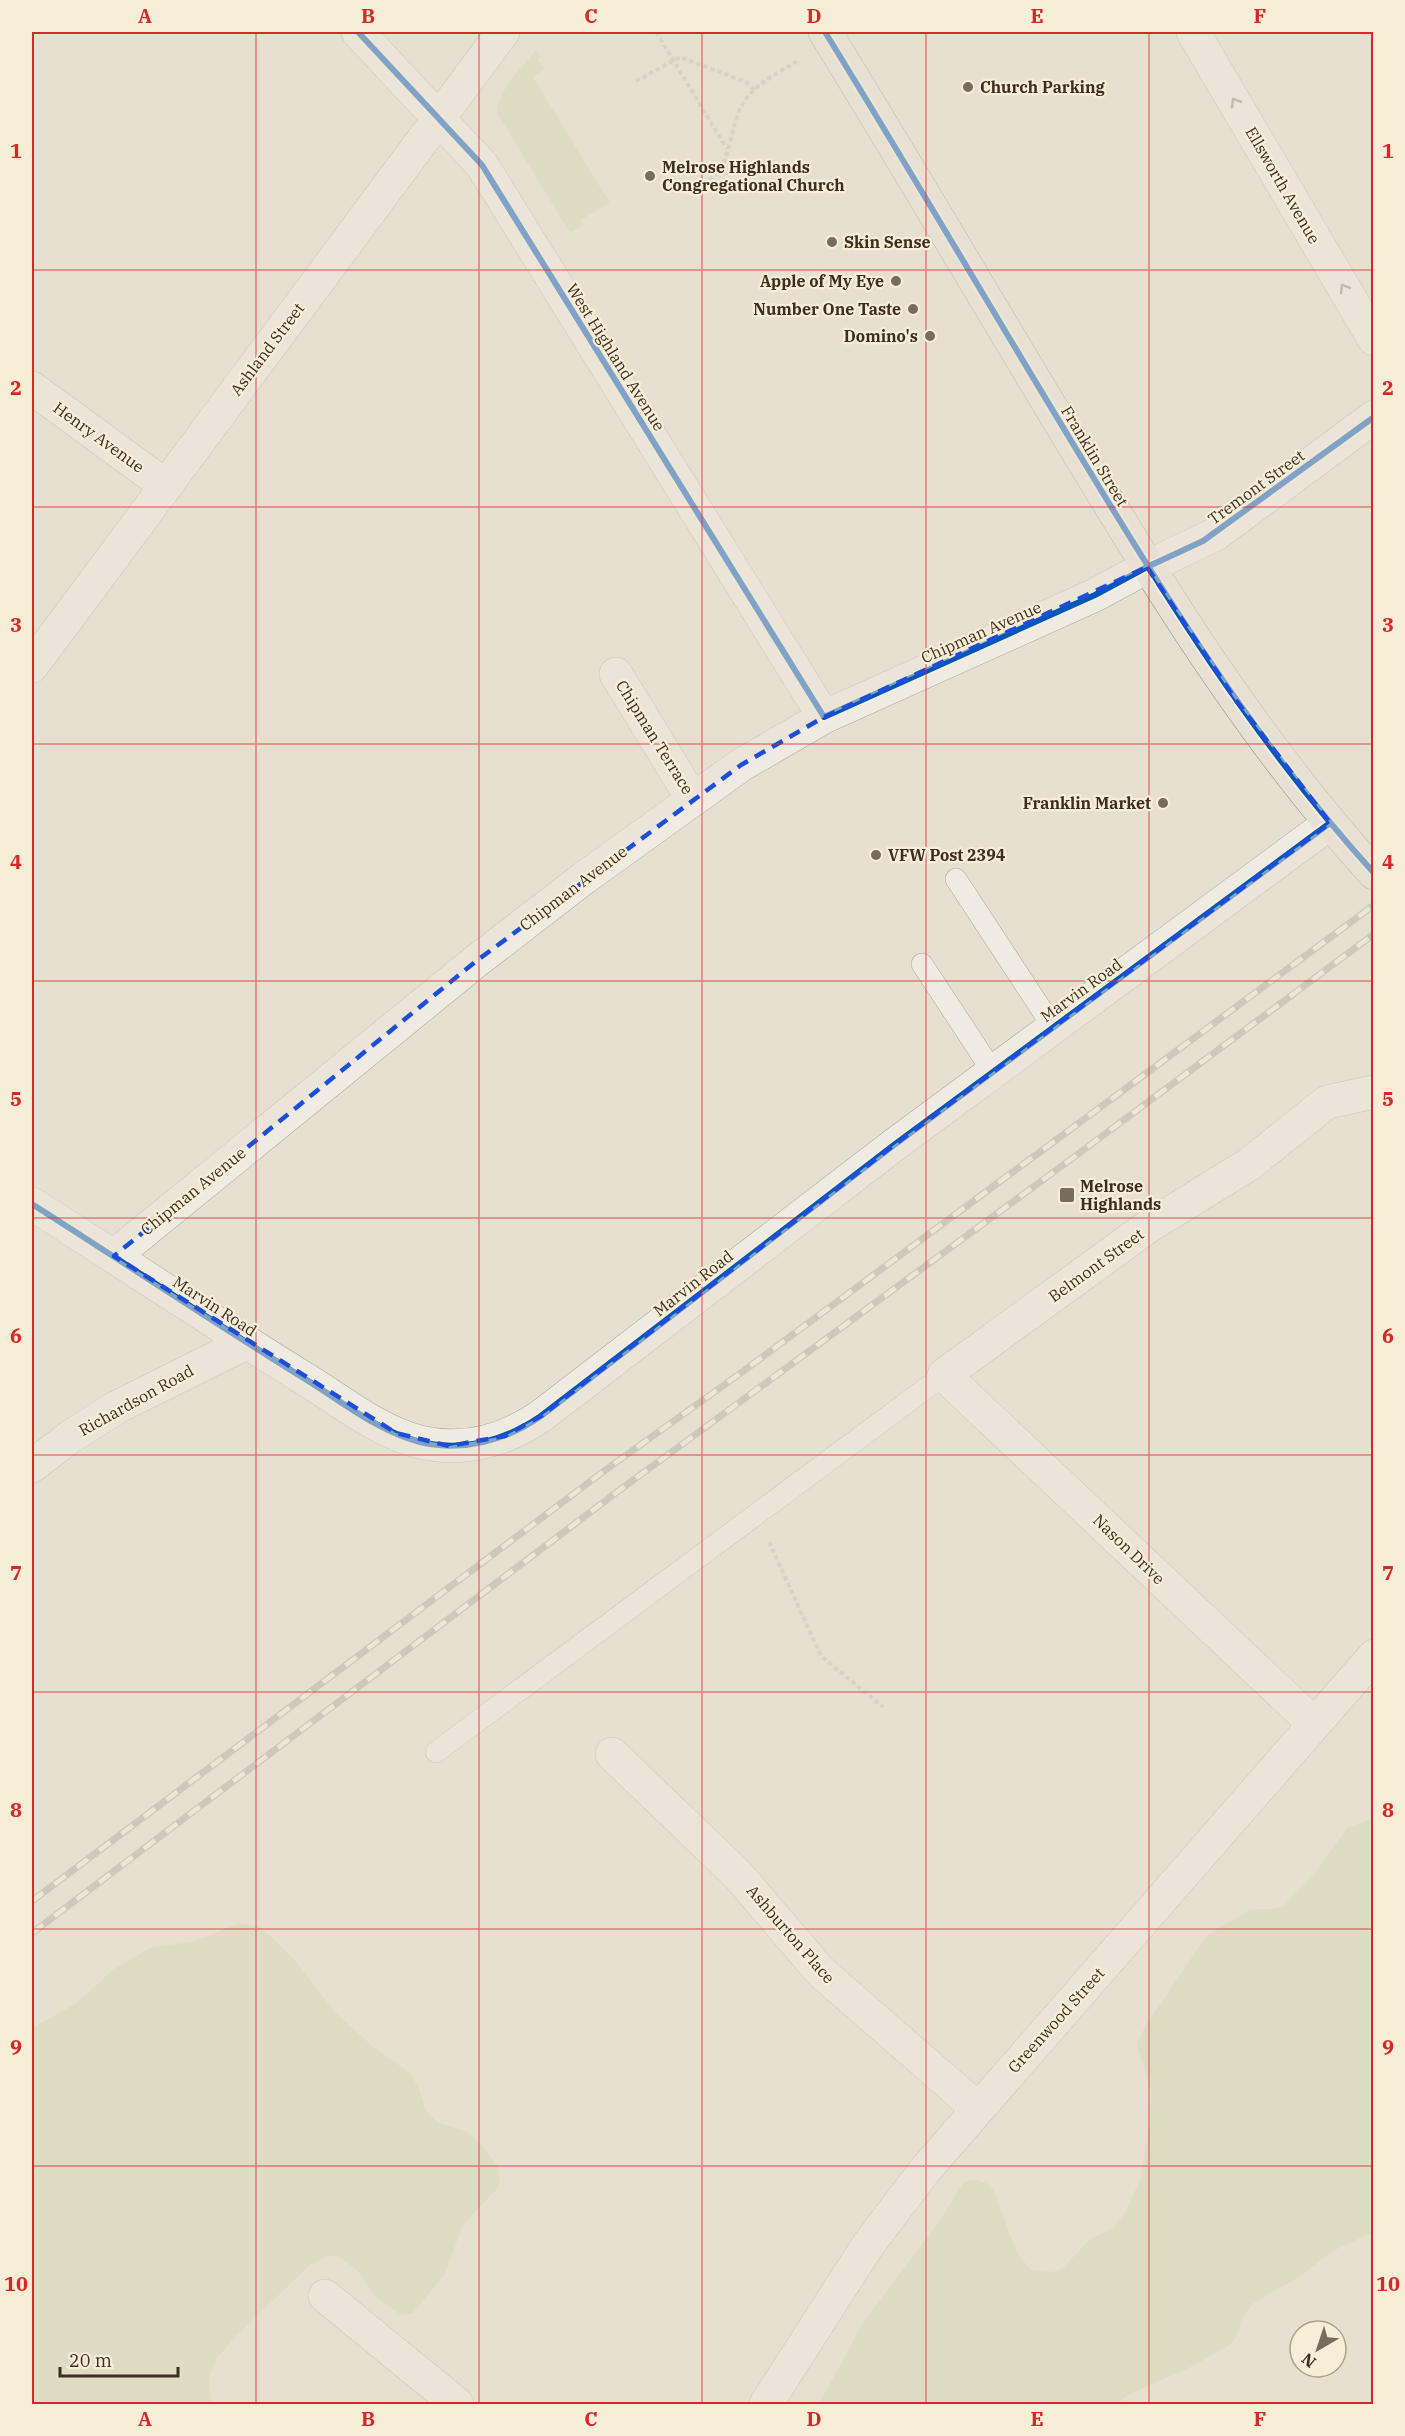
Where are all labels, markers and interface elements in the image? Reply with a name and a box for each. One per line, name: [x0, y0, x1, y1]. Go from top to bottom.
text: A: [138, 2, 152, 29]
text: B: [361, 2, 375, 29]
text: C: [584, 2, 598, 29]
text: D: [806, 2, 822, 29]
text: E: [1030, 2, 1044, 29]
text: F: [1254, 2, 1266, 29]
place label: Church Parking: [980, 77, 1106, 97]
marker: Church Parking: [961, 80, 975, 94]
one-way arrow: [1230, 98, 1242, 108]
street label: Ellsworth Avenue: [1241, 123, 1325, 247]
text: 1: [10, 137, 22, 164]
text: 1: [1382, 137, 1394, 164]
place label: Melrose Highlands Congregational Church: [662, 157, 845, 195]
marker: Melrose Highlands Congregational Church: [643, 169, 657, 183]
place label: Skin Sense: [844, 232, 931, 252]
marker: Skin Sense: [825, 235, 839, 249]
place label: Apple of My Eye: [760, 271, 884, 291]
marker: Apple of My Eye: [889, 274, 903, 288]
street label: West Highland Avenue: [562, 280, 670, 434]
one-way arrow: [1340, 284, 1351, 294]
street label: Ashland Street: [226, 298, 309, 399]
place label: Number One Taste: [753, 299, 901, 319]
marker: Number One Taste: [906, 302, 920, 316]
place label: Domino's: [844, 326, 918, 346]
marker: Domino's: [923, 329, 937, 343]
text: 2: [10, 374, 22, 401]
text: 2: [1382, 374, 1394, 401]
street label: Henry Avenue: [50, 397, 148, 477]
street label: Franklin Street: [1057, 402, 1133, 510]
street label: Tremont Street: [1204, 445, 1309, 529]
street label: Chipman Avenue: [918, 597, 1044, 667]
text: 3: [10, 611, 22, 638]
text: 3: [1382, 611, 1394, 638]
street label: Chipman Terrace: [612, 676, 698, 798]
place label: Franklin Market: [1023, 793, 1151, 813]
marker: Franklin Market: [1156, 796, 1170, 810]
street label: Chipman Avenue: [515, 841, 631, 935]
place label: VFW Post 2394: [888, 845, 1006, 865]
text: 4: [10, 848, 22, 875]
marker: VFW Post 2394: [869, 848, 883, 862]
text: 4: [1382, 848, 1394, 875]
street label: Marvin Road: [1036, 954, 1126, 1026]
text: 5: [10, 1085, 22, 1112]
text: 5: [1382, 1085, 1394, 1112]
street label: Chipman Avenue: [136, 1143, 250, 1239]
place label: Melrose Highlands: [1080, 1176, 1161, 1214]
marker: Melrose Highlands: [1058, 1186, 1076, 1204]
street label: Belmont Street: [1044, 1224, 1148, 1306]
street label: Marvin Road: [649, 1245, 737, 1320]
street label: Marvin Road: [169, 1271, 261, 1341]
text: 6: [10, 1322, 22, 1349]
text: 6: [1382, 1322, 1394, 1349]
street label: Richardson Road: [75, 1360, 197, 1440]
street label: Nason Drive: [1089, 1510, 1169, 1588]
text: 7: [10, 1559, 22, 1586]
text: 7: [1382, 1559, 1394, 1586]
text: 8: [10, 1796, 22, 1823]
text: 8: [1382, 1796, 1394, 1823]
street label: Ashburton Place: [743, 1881, 839, 1987]
street label: Greenwood Street: [1003, 1963, 1109, 2077]
text: 9: [10, 2033, 22, 2060]
text: 9: [1382, 2033, 1394, 2060]
text: 10: [4, 2270, 28, 2297]
text: 10: [1376, 2270, 1400, 2297]
north arrow: [1288, 2319, 1348, 2379]
scale bar: [60, 2340, 178, 2378]
text: 20 m: [69, 2349, 112, 2372]
text: N: [1297, 2349, 1320, 2372]
text: A: [138, 2405, 152, 2432]
text: B: [361, 2405, 375, 2432]
text: C: [584, 2405, 598, 2432]
text: D: [806, 2405, 822, 2432]
text: E: [1030, 2405, 1044, 2432]
text: F: [1254, 2405, 1266, 2432]

